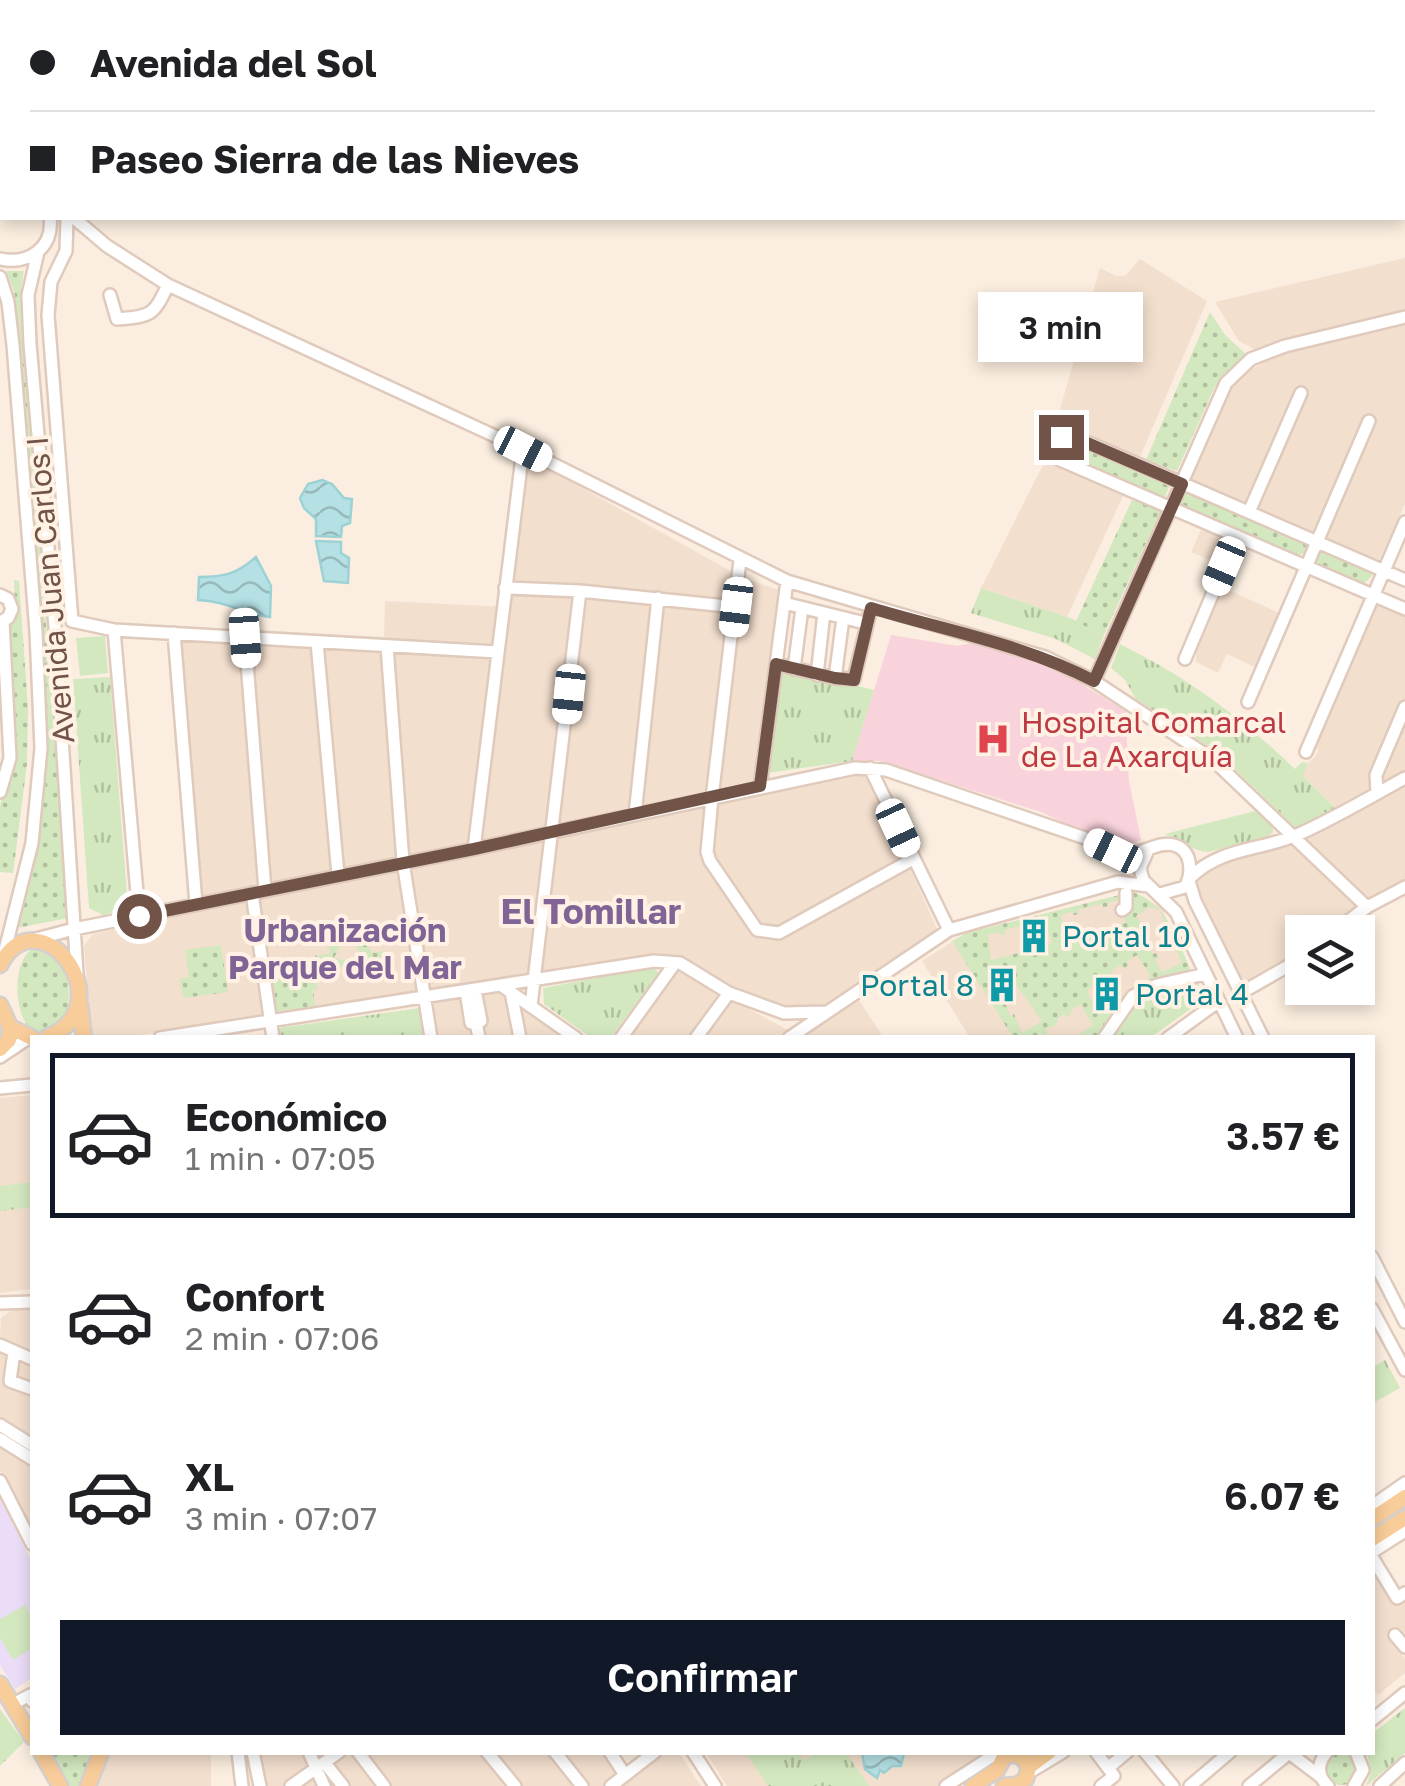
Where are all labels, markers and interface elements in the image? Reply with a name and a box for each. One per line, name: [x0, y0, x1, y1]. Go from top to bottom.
text: Avenida del Sol: [90, 40, 377, 85]
text: Paseo Sierra de las Nieves: [90, 136, 579, 181]
callout: 3 min: [978, 292, 1144, 362]
text: 3 min: [1019, 308, 1102, 346]
route end: [1039, 415, 1084, 460]
car: [489, 422, 557, 476]
street label: Avenida Juan Carlos I: [19, 435, 81, 745]
car: [1198, 533, 1250, 599]
car: [717, 575, 755, 639]
car: [228, 607, 262, 669]
car: [551, 663, 587, 725]
place label: Hospital Comarcal de La Axarquía: [1021, 704, 1286, 774]
hospital icon: Hospital Comarcal de La Axarquía: [974, 720, 1012, 758]
car: [872, 794, 924, 862]
car: [1079, 824, 1147, 878]
district label: El Tomillar: [501, 890, 681, 932]
route start: [117, 894, 162, 939]
district label: Urbanización Parque del Mar: [228, 911, 462, 986]
map controls: [1285, 915, 1375, 1005]
button: layers: [1285, 915, 1375, 1005]
building icon: Portal 10: [1015, 917, 1053, 955]
place label: Portal 10: [1062, 918, 1191, 954]
building icon: Portal 8: [983, 966, 1021, 1004]
place label: Portal 8: [860, 967, 974, 1003]
building icon: Portal 4: [1088, 975, 1126, 1013]
place label: Portal 4: [1135, 976, 1249, 1012]
icon: car: [65, 1091, 155, 1181]
text: Económico: [185, 1094, 387, 1139]
text: 3.57 €: [1226, 1113, 1340, 1158]
text: 1 min · 07:05: [185, 1139, 376, 1177]
icon: car: [65, 1271, 155, 1361]
text: Confort: [185, 1274, 325, 1319]
text: 4.82 €: [1222, 1293, 1340, 1338]
text: 2 min · 07:06: [185, 1319, 379, 1357]
icon: car: [65, 1451, 155, 1541]
text: XL: [185, 1454, 234, 1499]
text: 6.07 €: [1224, 1473, 1340, 1518]
text: 3 min · 07:07: [185, 1499, 377, 1537]
button: Confirmar: [60, 1620, 1345, 1735]

